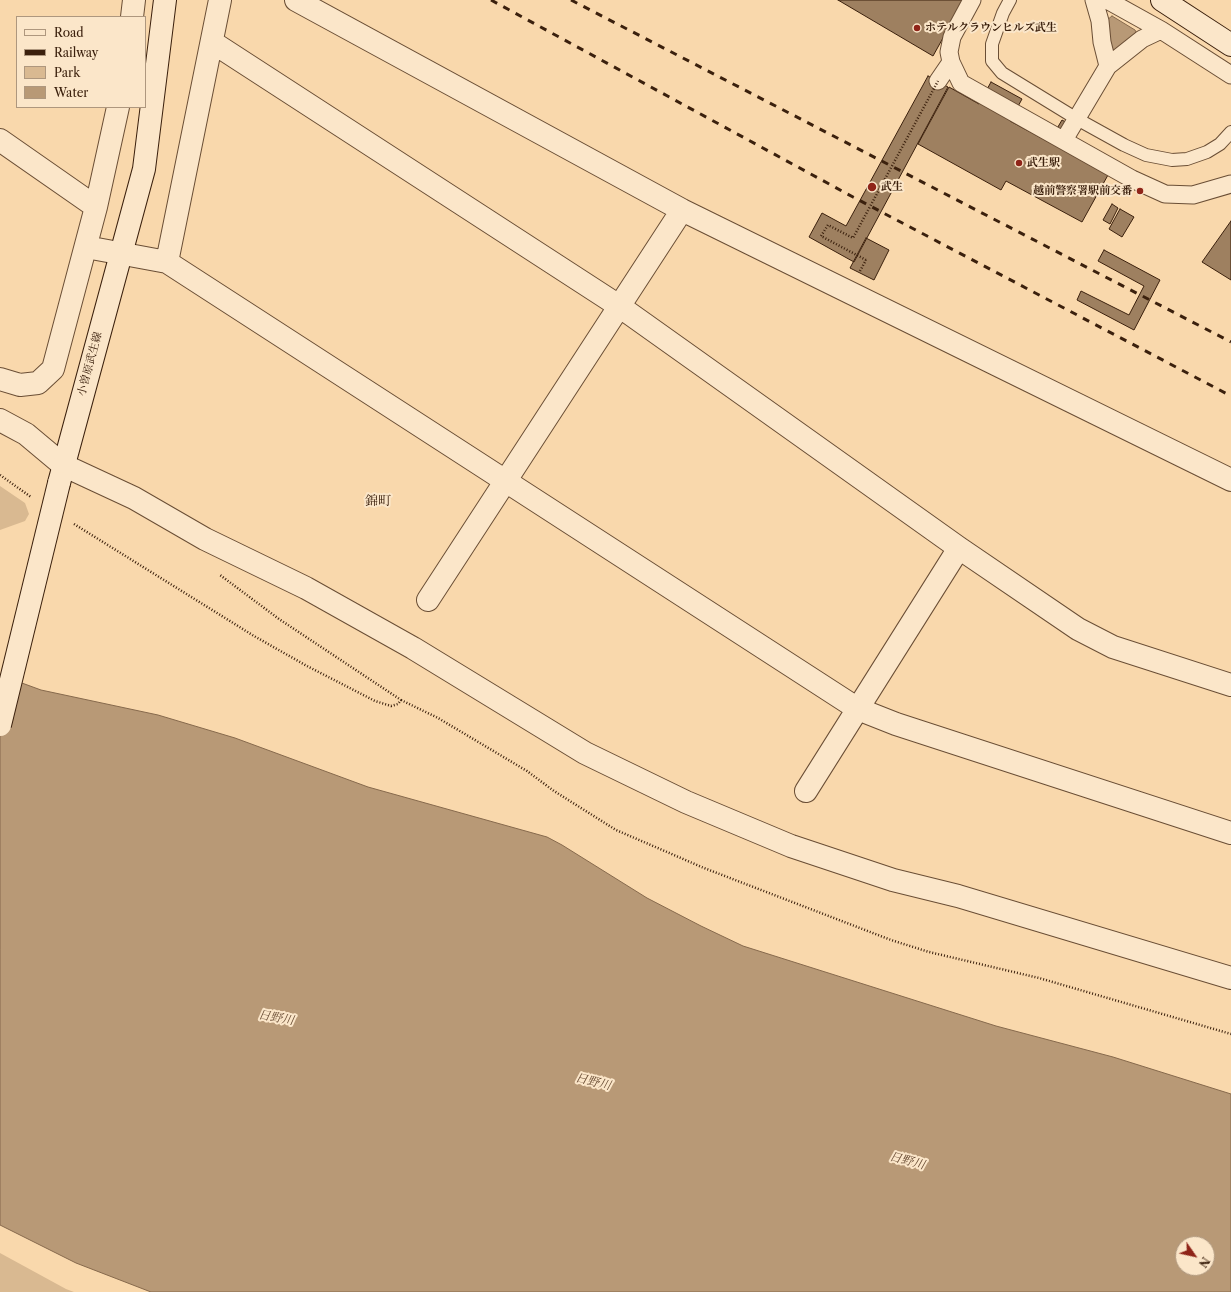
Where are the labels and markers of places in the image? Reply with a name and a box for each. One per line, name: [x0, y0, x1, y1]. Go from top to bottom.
place label: ホテルクラウンヒルズ武生: [925, 21, 1057, 35]
marker: ホテルクラウンヒルズ武生: [912, 23, 922, 33]
place label: 武生駅: [1027, 156, 1060, 170]
marker: 武生駅: [1014, 158, 1024, 168]
place label: 武生: [881, 180, 903, 194]
marker: 武生: [866, 181, 878, 193]
place label: 越前警察署駅前交番: [1033, 184, 1132, 198]
marker: 越前警察署駅前交番: [1135, 186, 1145, 196]

